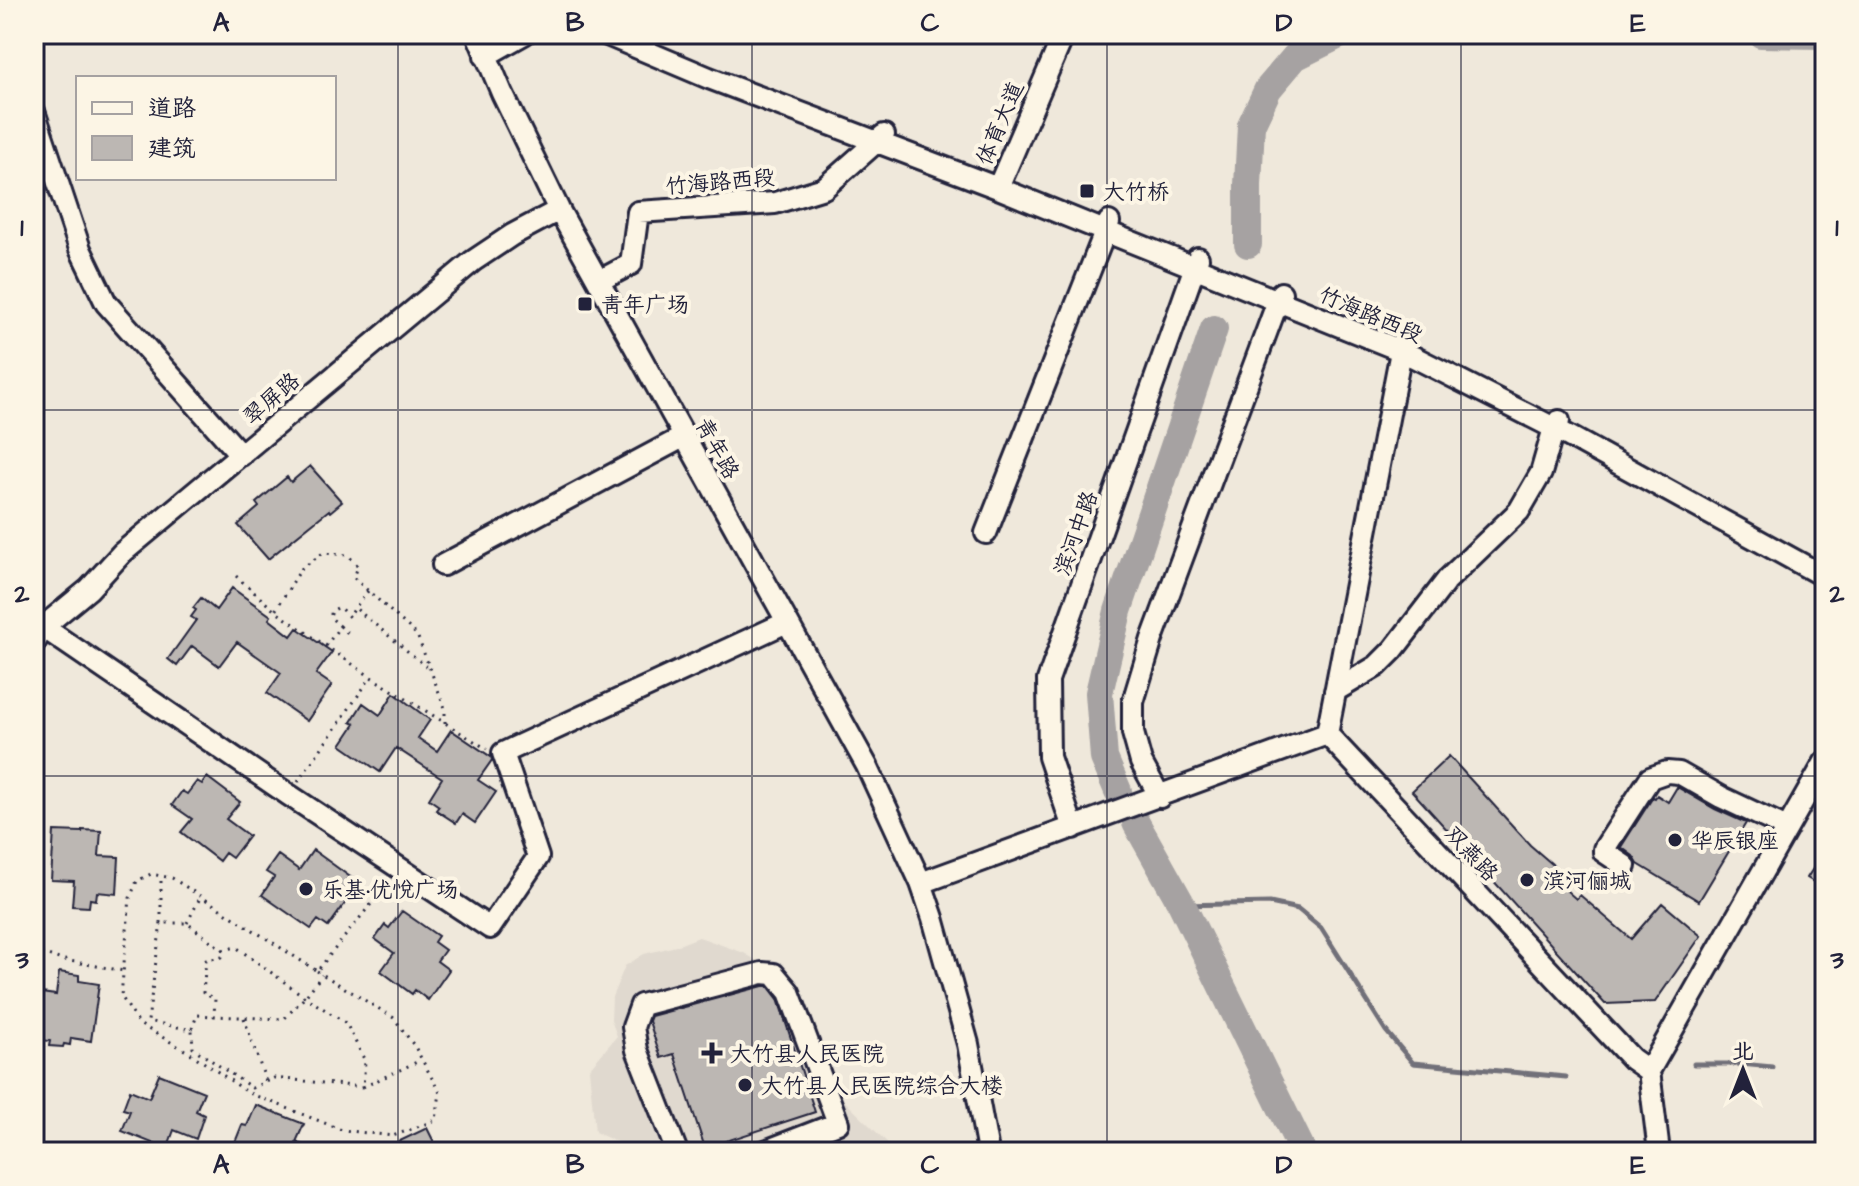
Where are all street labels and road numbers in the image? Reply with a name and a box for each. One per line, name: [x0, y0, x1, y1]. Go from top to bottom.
street label: 体育大道: [969, 77, 1032, 170]
street label: 竹海路西段: [664, 162, 776, 203]
street label: 竹海路西段: [1314, 280, 1427, 351]
street label: 翠屏路: [237, 366, 307, 432]
street label: 青年路: [687, 412, 746, 485]
street label: 滨河中路: [1047, 487, 1106, 580]
street label: 双燕路: [1437, 819, 1505, 889]

